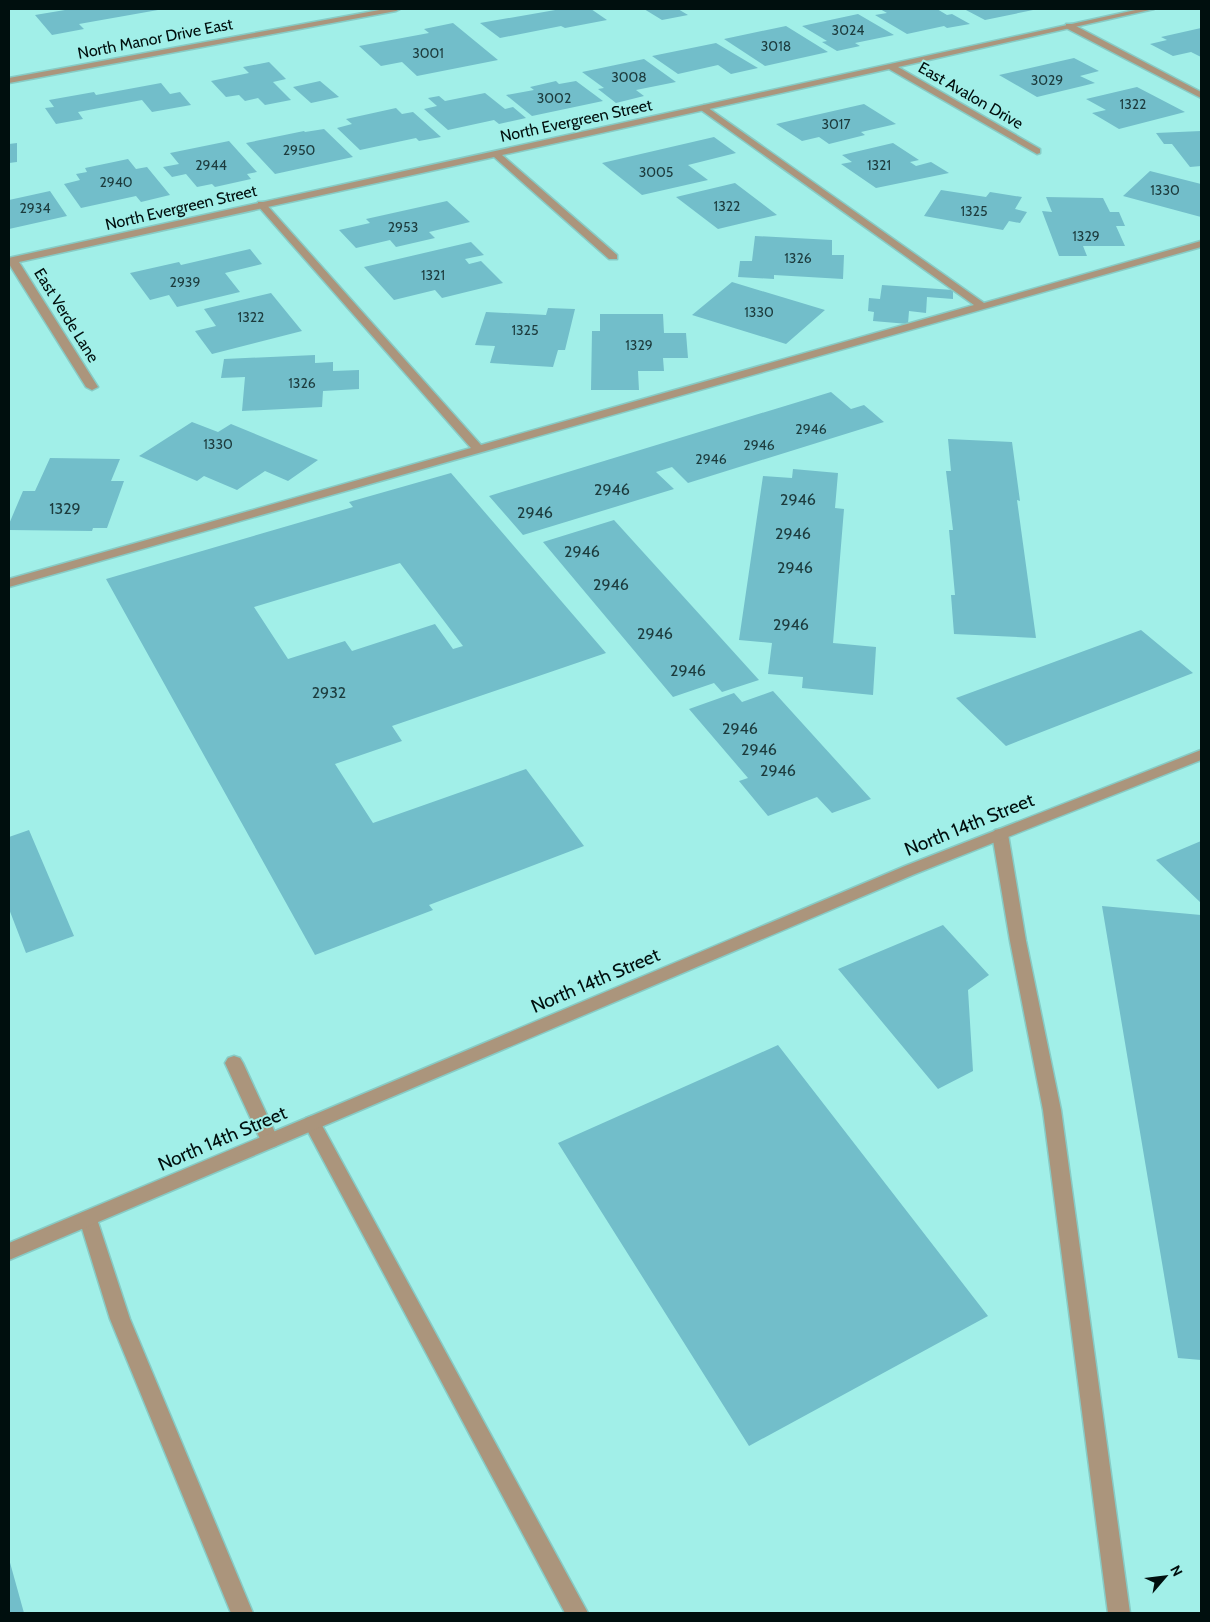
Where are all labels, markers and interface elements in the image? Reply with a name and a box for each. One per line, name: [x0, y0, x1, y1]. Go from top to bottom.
street label: North Manor Drive East: [76, 14, 235, 63]
house number: 3024: [832, 21, 864, 39]
house number: 3018: [761, 37, 791, 55]
house number: 3001: [412, 44, 444, 62]
street label: East Avalon Drive: [915, 58, 1027, 133]
house number: 3008: [611, 68, 647, 86]
house number: 3029: [1031, 71, 1063, 89]
house number: 3002: [537, 89, 571, 107]
street label: North Evergreen Street: [498, 95, 654, 146]
house number: 1322: [1120, 95, 1146, 113]
house number: 3017: [822, 115, 850, 133]
house number: 2950: [283, 141, 316, 159]
house number: 2944: [195, 156, 227, 174]
house number: 1321: [867, 156, 891, 174]
house number: 3005: [639, 163, 673, 181]
house number: 2940: [99, 173, 133, 191]
street label: North Evergreen Street: [103, 181, 259, 234]
house number: 1330: [1150, 181, 1180, 199]
house number: 1322: [714, 197, 740, 215]
house number: 2934: [20, 199, 50, 217]
house number: 1325: [960, 202, 988, 220]
house number: 2953: [388, 218, 418, 236]
house number: 1329: [1072, 227, 1100, 245]
house number: 1326: [784, 249, 812, 267]
street label: East Verde Lane: [30, 265, 103, 366]
house number: 1321: [421, 266, 445, 284]
house number: 2939: [170, 273, 200, 291]
house number: 1330: [744, 303, 774, 321]
house number: 1322: [238, 308, 264, 326]
house number: 1325: [511, 321, 539, 339]
house number: 1329: [625, 336, 653, 354]
house number: 1326: [288, 374, 316, 392]
house number: 2946: [795, 420, 827, 438]
house number: 1330: [203, 435, 233, 453]
house number: 2946: [743, 436, 775, 454]
house number: 2946: [695, 450, 727, 468]
house number: 2946: [594, 480, 630, 499]
house number: 2946: [780, 490, 816, 509]
house number: 1329: [49, 499, 81, 518]
house number: 2946: [517, 503, 553, 522]
house number: 2946: [775, 524, 811, 543]
house number: 2946: [564, 542, 600, 561]
house number: 2946: [777, 558, 813, 577]
house number: 2946: [593, 575, 629, 594]
house number: 2946: [773, 615, 809, 634]
house number: 2946: [637, 624, 673, 643]
house number: 2946: [670, 661, 706, 680]
house number: 2932: [312, 683, 346, 702]
house number: 2946: [722, 719, 758, 738]
house number: 2946: [741, 740, 777, 759]
house number: 2946: [760, 761, 796, 780]
street label: North 14th Street: [901, 788, 1038, 861]
street label: North 14th Street: [527, 943, 664, 1018]
street label: North 14th Street: [154, 1101, 291, 1176]
north arrow: [1140, 1552, 1190, 1602]
text: N: [1166, 1562, 1187, 1579]

